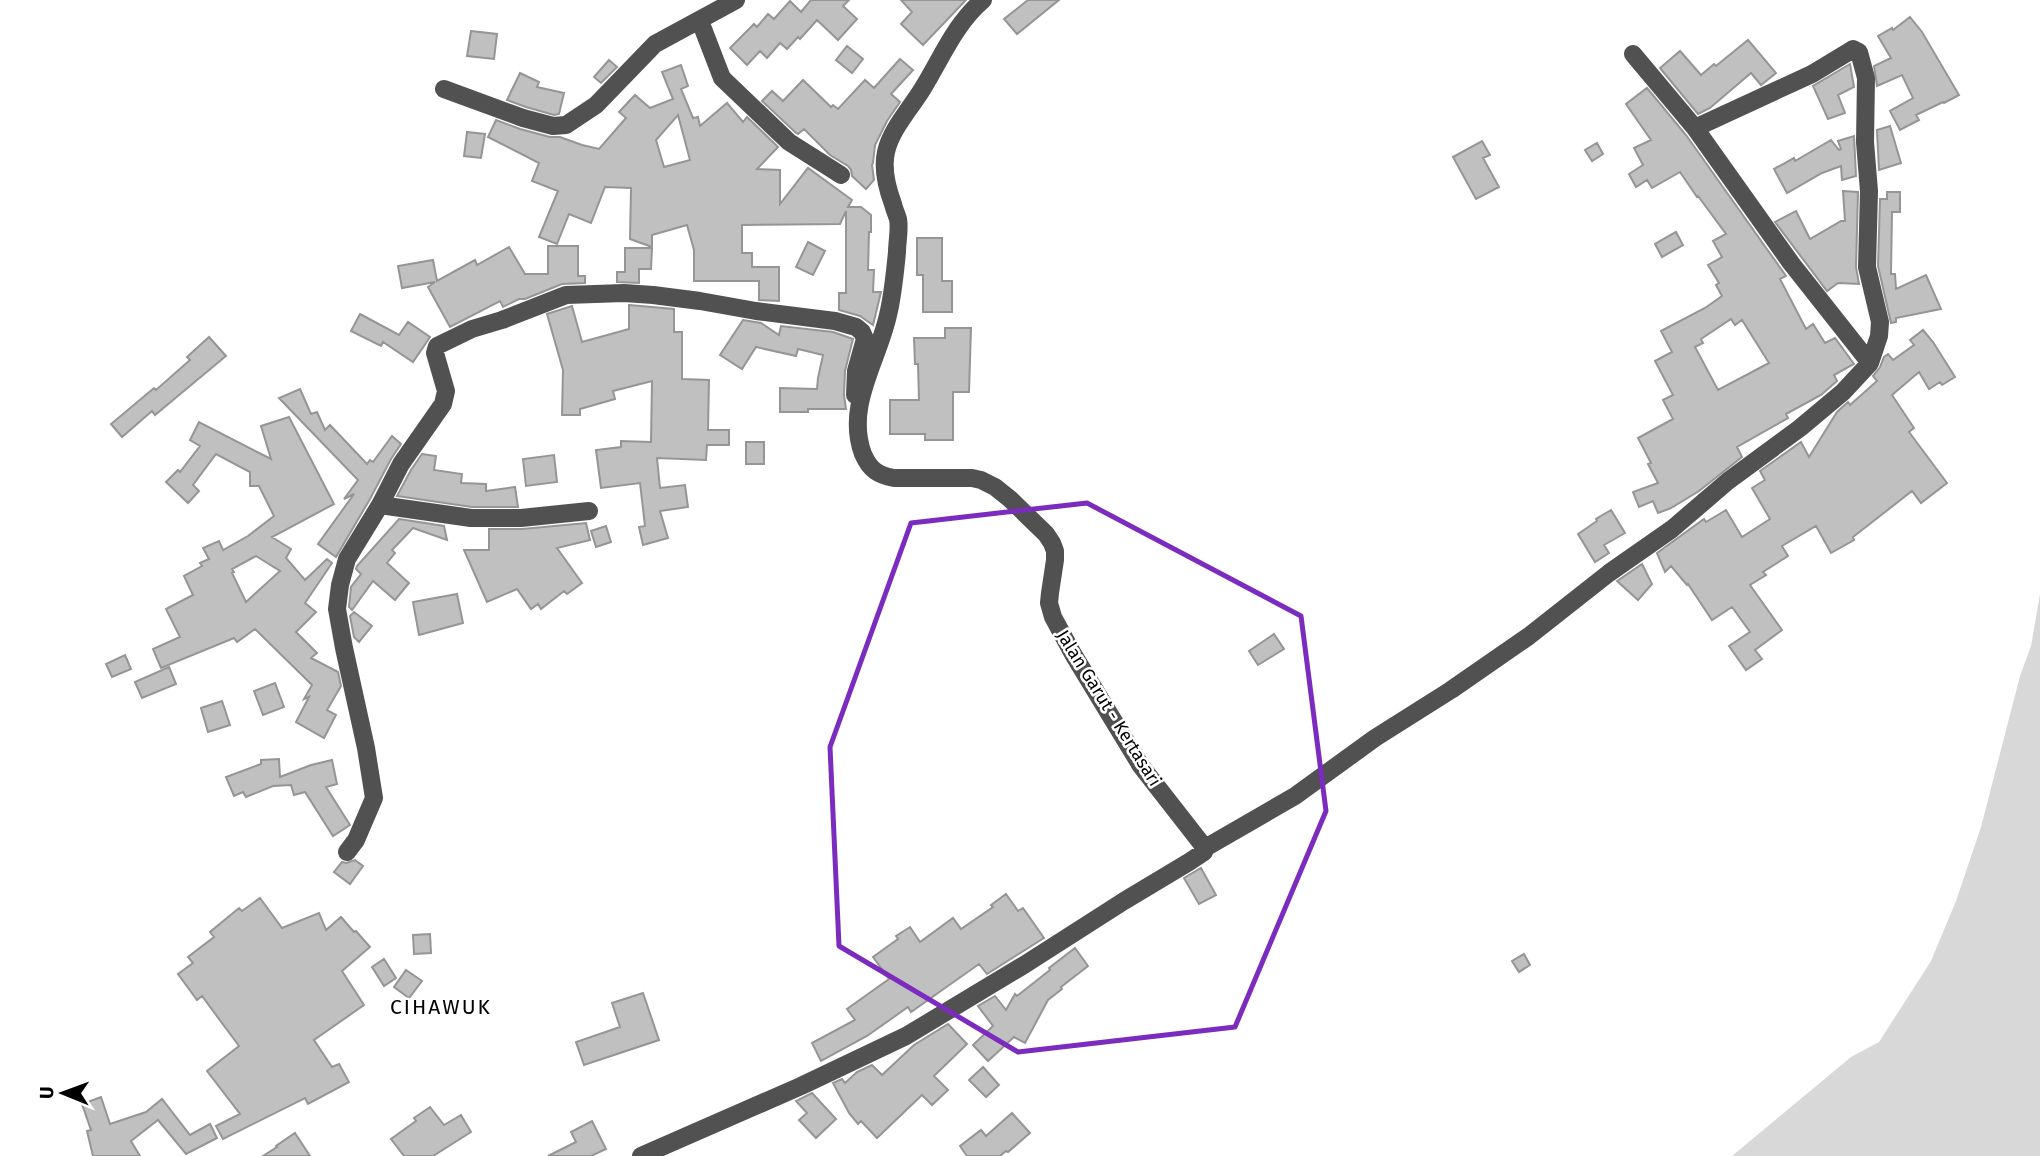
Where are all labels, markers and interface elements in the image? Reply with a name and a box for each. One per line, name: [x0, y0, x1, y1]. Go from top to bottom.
street label: Jalan Garut - Kertasari: [1052, 626, 1166, 790]
district label: CIHAWUK: [390, 994, 492, 1020]
north arrow: [28, 1058, 98, 1128]
text: U: [35, 1086, 58, 1099]

